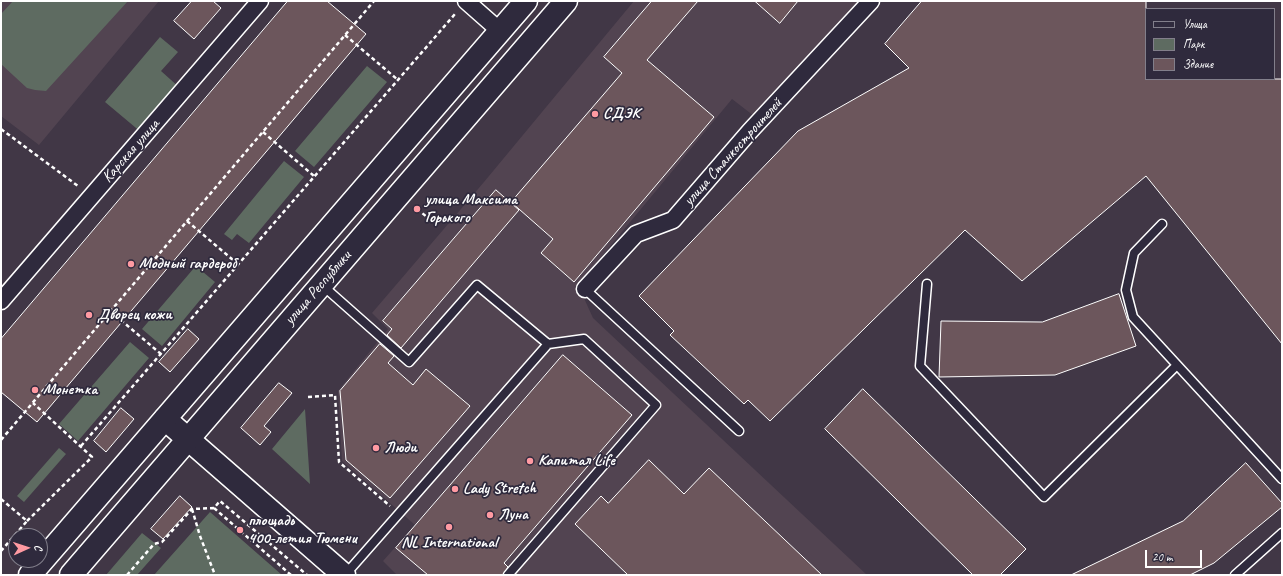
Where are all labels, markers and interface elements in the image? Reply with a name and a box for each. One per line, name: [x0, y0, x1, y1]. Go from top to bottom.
legend: [1145, 8, 1275, 80]
text: Улица: [1183, 16, 1207, 32]
text: Парк: [1183, 36, 1204, 52]
text: Здание: [1183, 56, 1213, 72]
street label: улица Станкостроителей: [679, 94, 787, 210]
place label: СДЭК: [603, 104, 640, 124]
marker: СДЭК: [590, 109, 600, 119]
street label: Карская улица: [98, 115, 164, 187]
place label: улица Максима Горького: [425, 190, 517, 228]
marker: улица Максима Горького: [412, 204, 422, 214]
street label: улица Республики: [280, 247, 356, 329]
place label: Модный гардероб: [139, 254, 236, 274]
marker: Модный гардероб: [126, 259, 136, 269]
place label: Дворец кожи: [97, 305, 172, 325]
marker: Дворец кожи: [84, 310, 94, 320]
place label: Монетка: [43, 380, 97, 400]
marker: Монетка: [30, 385, 40, 395]
place label: Люди: [384, 438, 417, 458]
marker: Люди: [371, 443, 381, 453]
place label: Капитал Life: [538, 451, 615, 471]
marker: Капитал Life: [525, 456, 535, 466]
place label: Lady Stretch: [463, 479, 536, 499]
marker: Lady Stretch: [450, 484, 460, 494]
place label: Луна: [498, 505, 528, 525]
marker: Луна: [485, 510, 495, 520]
place label: площадь 400-летия Тюмени: [248, 511, 357, 549]
marker: NL International: [444, 522, 454, 532]
marker: площадь 400-летия Тюмени: [235, 525, 245, 535]
north arrow: [8, 528, 48, 568]
place label: NL International: [401, 533, 497, 553]
scale bar: [1147, 542, 1204, 568]
text: С: [32, 544, 46, 550]
text: 20 m: [1152, 549, 1172, 565]

